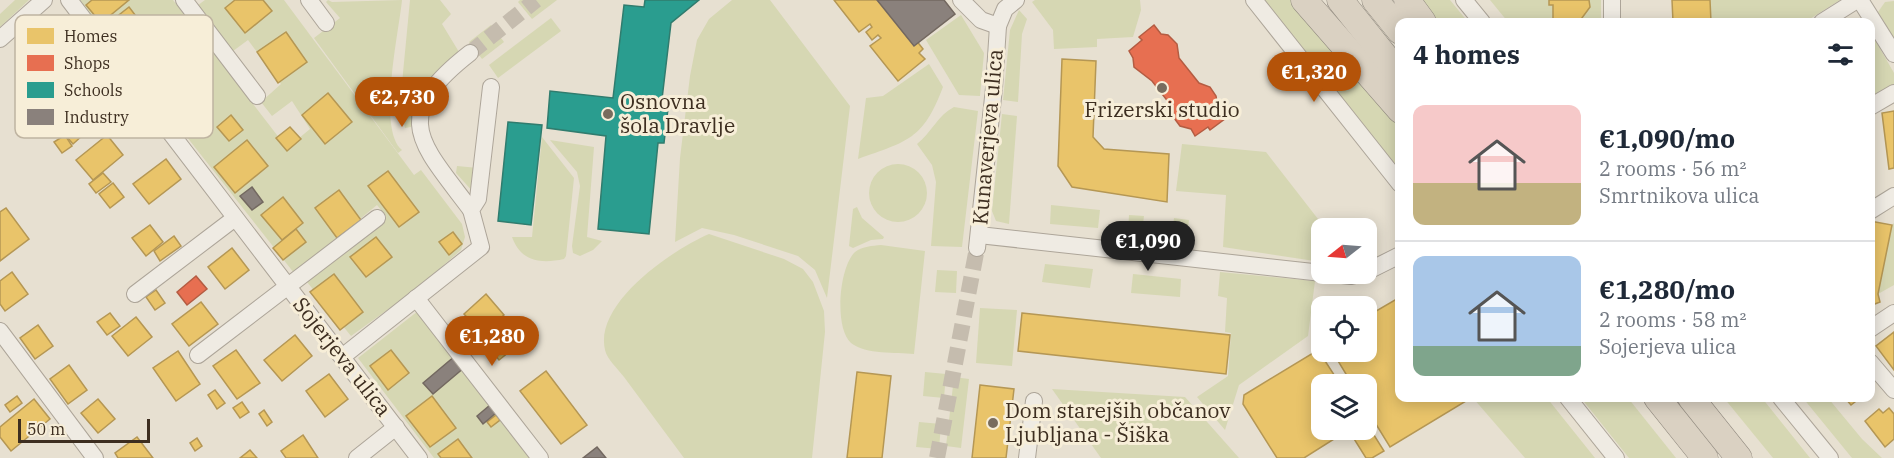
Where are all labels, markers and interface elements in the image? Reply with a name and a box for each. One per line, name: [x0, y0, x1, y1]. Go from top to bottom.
legend: [15, 15, 213, 138]
text: Homes: [64, 26, 117, 46]
text: 4 homes: [1413, 37, 1520, 71]
icon: filters: [1824, 38, 1857, 71]
street label: Kunaverjeva ulica: [965, 48, 1009, 226]
pin: €1,320: [1265, 52, 1363, 103]
text: Shops: [64, 53, 110, 73]
text: €1,320: [1281, 58, 1347, 85]
pin: €2,730: [353, 77, 451, 128]
text: Schools: [64, 80, 122, 100]
marker: Frizerski studio: [1155, 81, 1169, 95]
text: €2,730: [369, 83, 435, 110]
place label: Osnovna šola Dravlje: [620, 87, 735, 139]
place label: Frizerski studio: [1084, 95, 1240, 123]
text: Industry: [64, 107, 129, 127]
marker: Osnovna šola Dravlje: [601, 107, 615, 121]
text: €1,090/mo: [1599, 121, 1735, 155]
icon: home: [1461, 129, 1533, 201]
text: 2 rooms · 56 m²: [1599, 155, 1746, 182]
text: Smrtnikova ulica: [1599, 182, 1759, 209]
north arrow: [1311, 218, 1377, 284]
map controls: [1311, 218, 1377, 440]
pin: €1,090: [1099, 221, 1197, 272]
text: €1,090: [1115, 227, 1181, 254]
text: €1,280/mo: [1599, 272, 1735, 306]
icon: home: [1461, 280, 1533, 352]
street label: Sojerjeva ulica: [287, 291, 398, 422]
button: locate: [1311, 296, 1377, 362]
text: 2 rooms · 58 m²: [1599, 306, 1746, 333]
pin: €1,280: [443, 316, 541, 367]
text: €1,280: [459, 322, 525, 349]
text: Sojerjeva ulica: [1599, 333, 1736, 360]
button: layers: [1311, 374, 1377, 440]
place label: Dom starejših občanov Ljubljana - Šiška: [1005, 396, 1231, 448]
scale bar: [18, 416, 150, 444]
marker: Dom starejših občanov Ljubljana - Šiška: [986, 416, 1000, 430]
text: 50 m: [27, 419, 65, 439]

